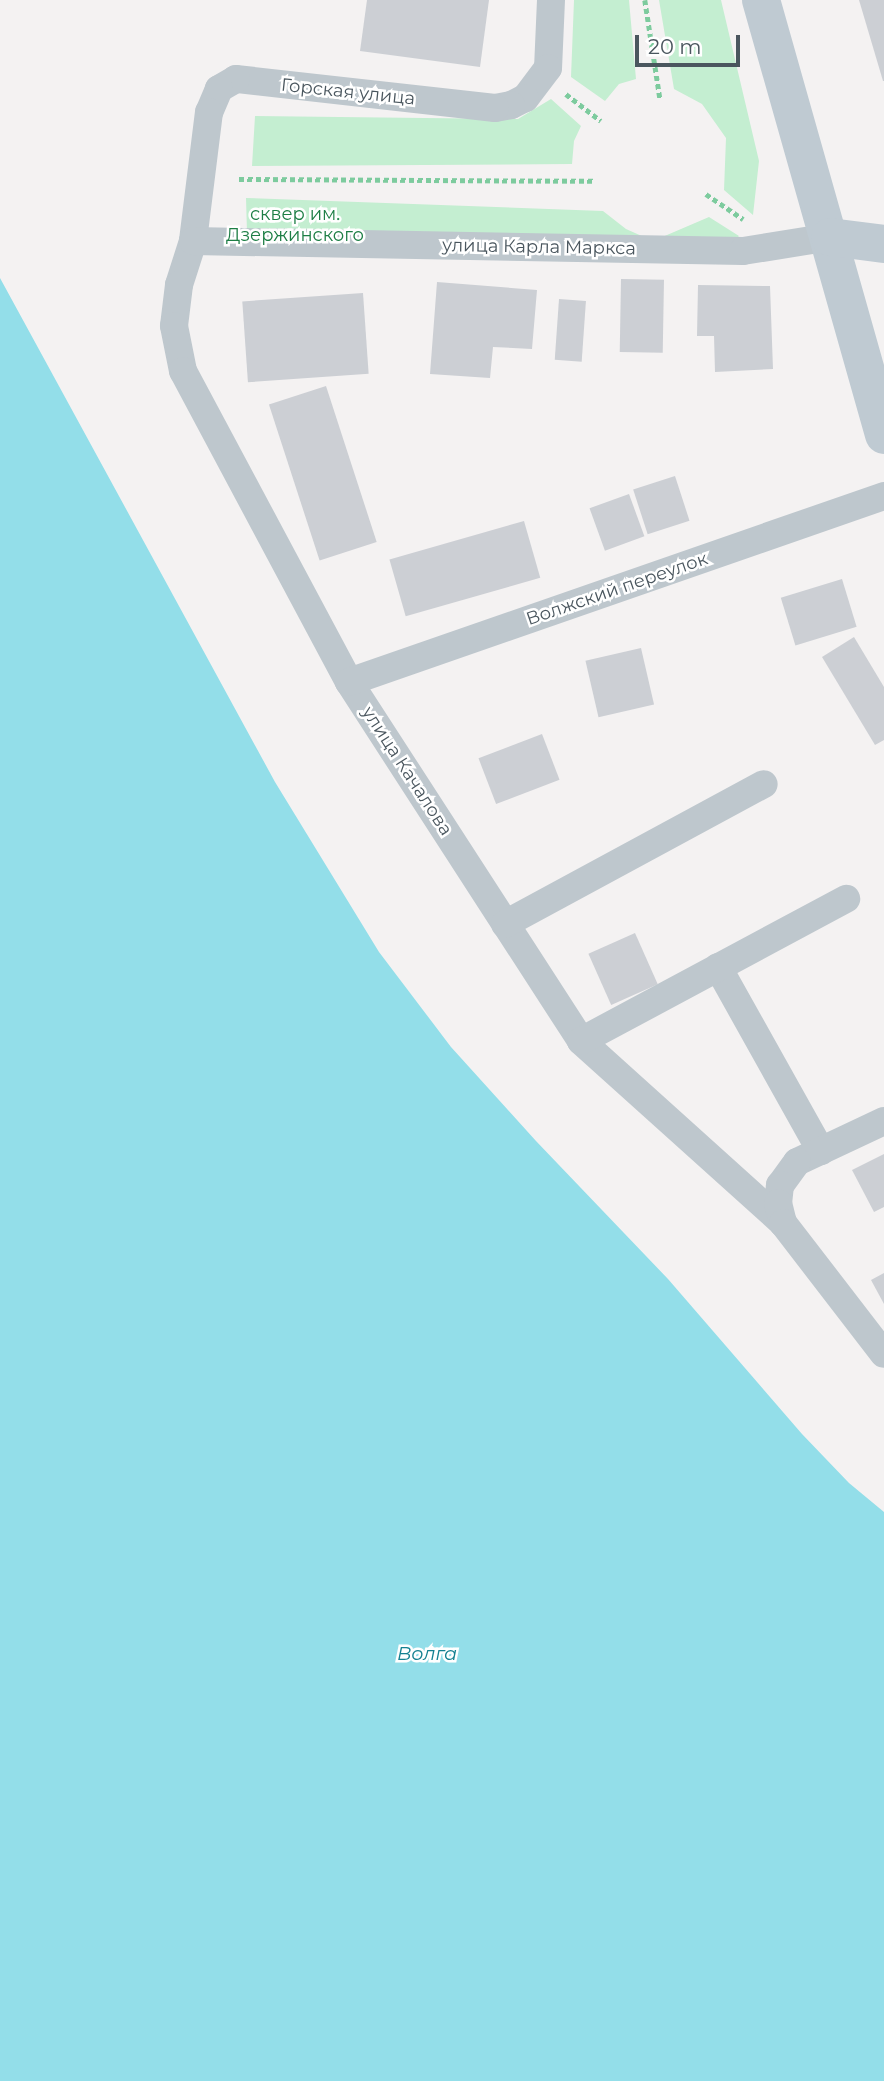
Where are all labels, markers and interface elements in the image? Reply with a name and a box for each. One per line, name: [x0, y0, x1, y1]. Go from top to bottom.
scale bar: [639, 21, 744, 65]
text: 20 m: [648, 34, 702, 59]
street label: Горская улица: [280, 74, 416, 110]
park label: сквер им. Дзержинского: [226, 204, 364, 246]
street label: улица Карла Маркса: [442, 235, 636, 259]
street label: Волжский переулок: [523, 548, 711, 630]
street label: улица Качалова: [357, 703, 457, 839]
water label: Волга: [397, 1643, 457, 1665]

